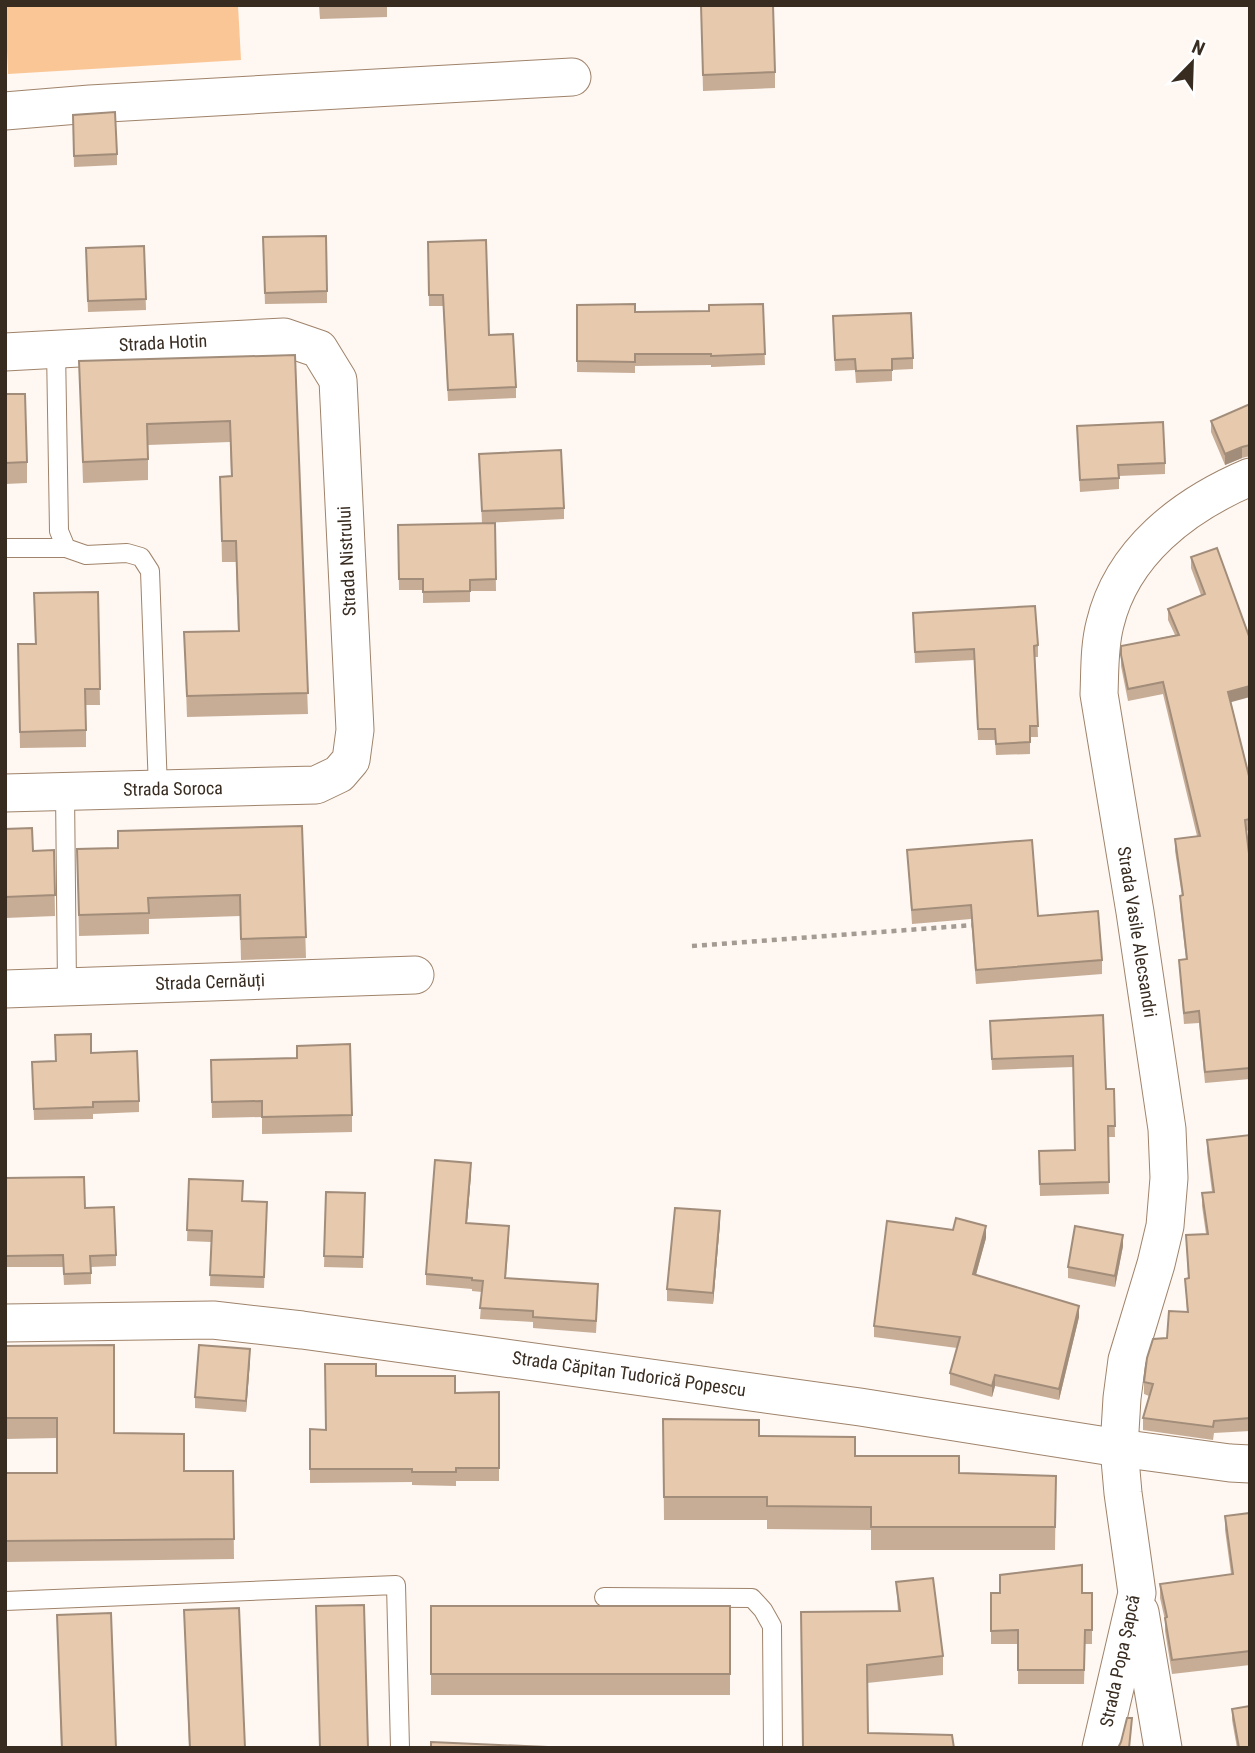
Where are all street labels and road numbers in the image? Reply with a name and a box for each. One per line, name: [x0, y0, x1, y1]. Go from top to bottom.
street label: Strada Hotin: [118, 330, 208, 355]
street label: Strada Nistrului: [333, 506, 360, 617]
street label: Strada Soroca: [123, 777, 223, 800]
street label: Strada Vasile Alecsandri: [1114, 845, 1161, 1019]
street label: Strada Cernăuți: [155, 969, 265, 995]
street label: Strada Căpitan Tudorică Popescu: [511, 1347, 747, 1400]
street label: Strada Popa Șapcă: [1095, 1593, 1145, 1729]

